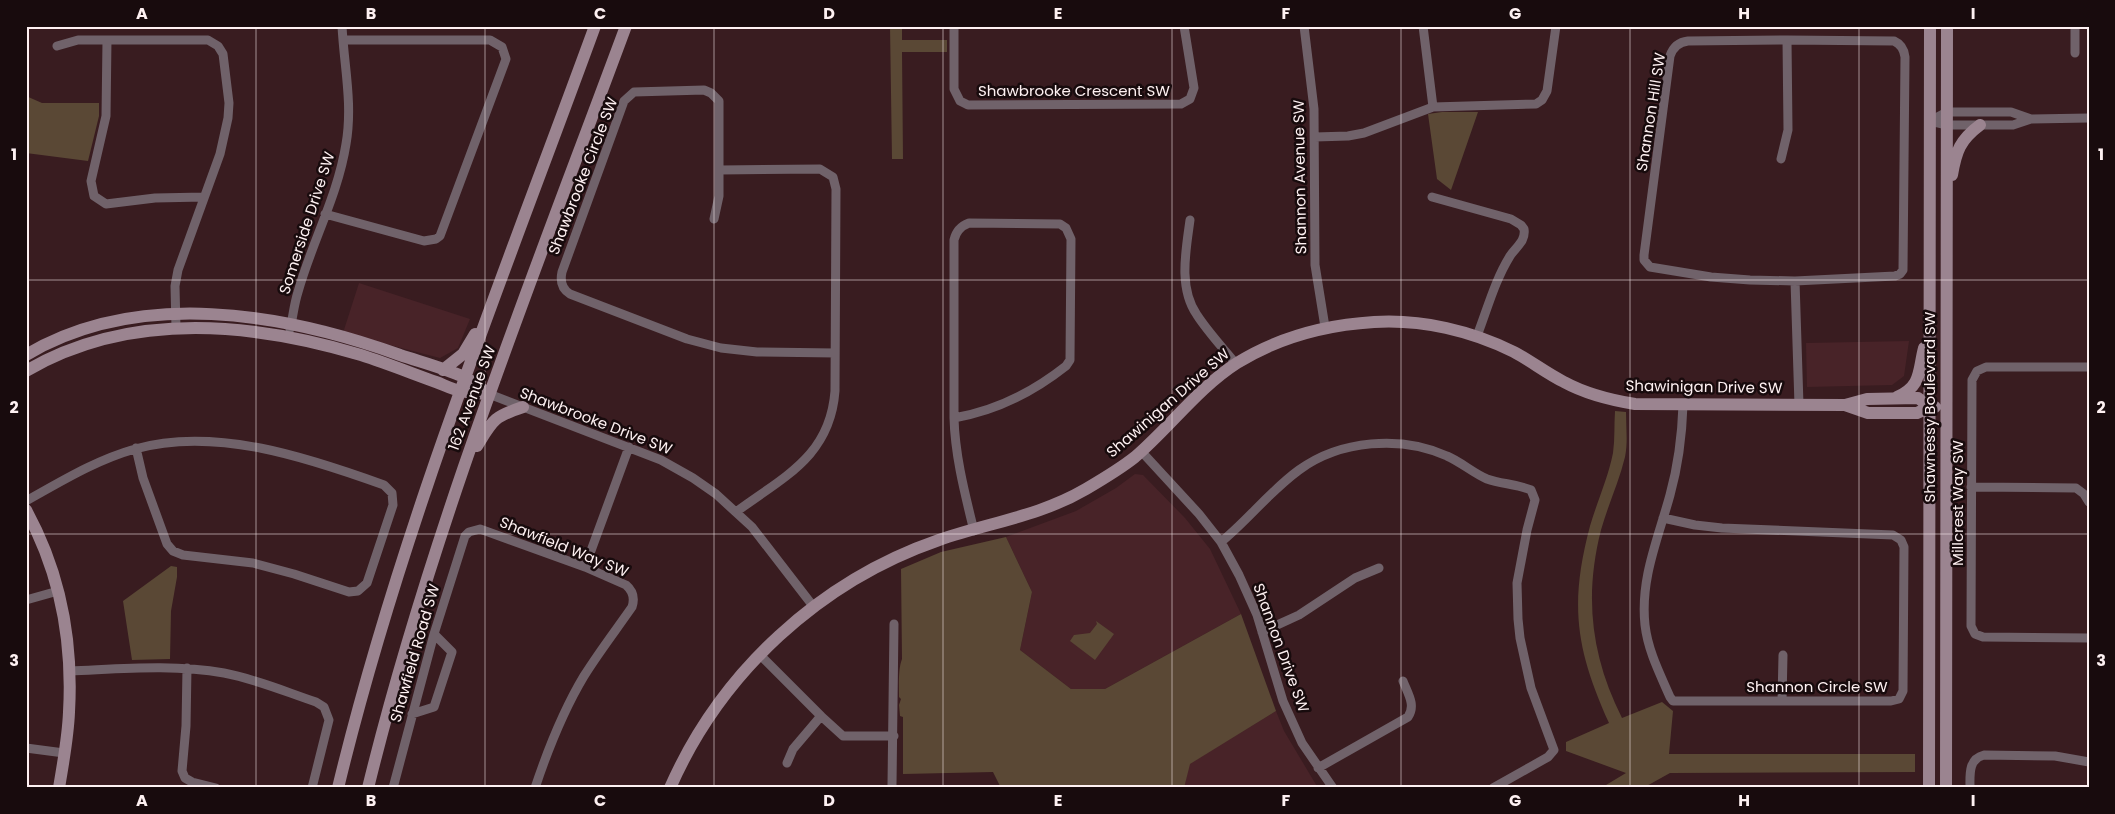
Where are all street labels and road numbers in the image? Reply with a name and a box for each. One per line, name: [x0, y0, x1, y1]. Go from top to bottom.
street label: Shannon Hill SW: [1631, 51, 1670, 173]
street label: Shawbrooke Crescent SW: [978, 80, 1170, 101]
street label: Shawbrooke Circle SW: [543, 94, 622, 258]
street label: Shannon Avenue SW: [1288, 99, 1311, 255]
street label: Somerside Drive SW: [274, 149, 340, 297]
street label: Shawnessy Boulevard SW: [1919, 311, 1940, 502]
street label: 162 Avenue SW: [443, 342, 500, 453]
street label: Shawinigan Drive SW: [1102, 343, 1234, 462]
street label: Shawinigan Drive SW: [1625, 375, 1783, 398]
street label: Shawbrooke Drive SW: [517, 382, 676, 459]
street label: Millcrest Way SW: [1947, 440, 1968, 566]
street label: Shawfield Way SW: [497, 511, 632, 582]
street label: Shannon Drive SW: [1248, 580, 1315, 716]
street label: Shawfield Road SW: [385, 581, 444, 725]
street label: Shannon Circle SW: [1746, 676, 1888, 697]

